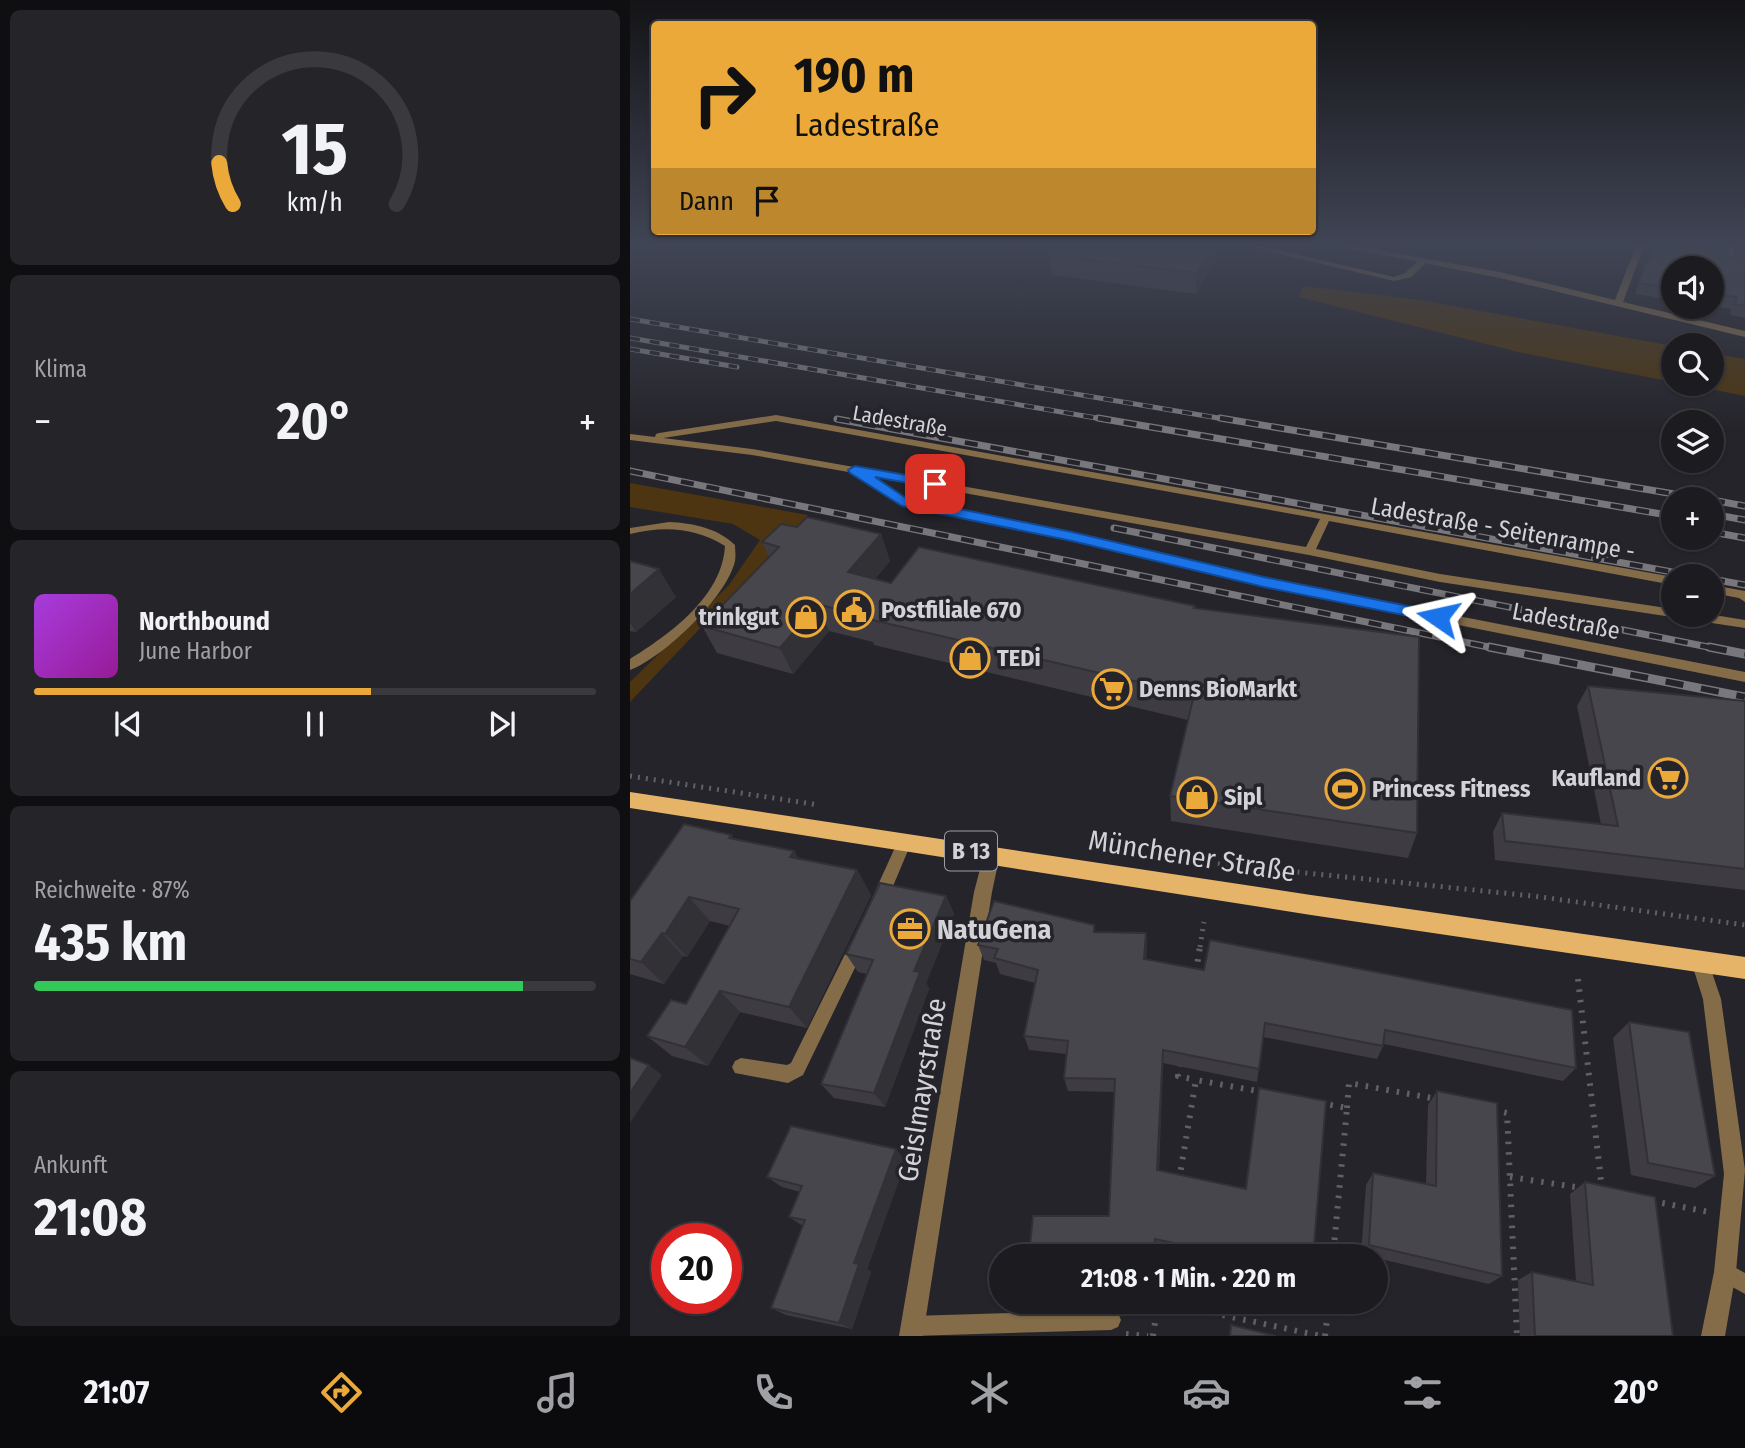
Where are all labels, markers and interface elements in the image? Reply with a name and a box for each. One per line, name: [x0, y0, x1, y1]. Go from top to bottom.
text: 190 m: [794, 46, 914, 105]
icon: right: [679, 49, 770, 140]
text: 15: [282, 106, 348, 193]
text: Ladestraße: [794, 106, 940, 144]
icon: arrive: [748, 182, 786, 220]
text: Dann: [679, 186, 734, 217]
text: km/h: [287, 187, 343, 217]
map controls: [1661, 256, 1724, 627]
button: sound: [1661, 256, 1724, 319]
button: search: [1661, 333, 1724, 396]
text: Klima: [34, 355, 87, 383]
text: 20°: [277, 390, 353, 453]
text: −: [34, 399, 51, 445]
text: +: [579, 399, 596, 445]
street label: Ladestraße: [851, 400, 949, 442]
button: layers: [1661, 410, 1724, 473]
pin: [905, 454, 965, 514]
icon: arrive: [916, 465, 954, 503]
button: +: [1661, 487, 1724, 550]
street label: Ladestraße - Seitenrampe -: [1369, 492, 1637, 566]
button: −: [1661, 564, 1724, 627]
position arrow: [1401, 580, 1475, 654]
public building icon: Postfiliale 670: [833, 589, 875, 631]
shop icon: trinkgut: [785, 596, 827, 638]
place label: Postfiliale 670: [881, 596, 1022, 624]
street label: Ladestraße: [1510, 597, 1622, 645]
place label: trinkgut: [698, 603, 780, 631]
text: Northbound: [139, 606, 270, 637]
text: June Harbor: [139, 637, 252, 665]
shop icon: TEDi: [949, 637, 991, 679]
place label: TEDi: [997, 644, 1041, 672]
supermarket icon: Denns BioMarkt: [1091, 668, 1133, 710]
place label: Denns BioMarkt: [1139, 675, 1298, 703]
icon: previous: [109, 705, 147, 743]
icon: pause: [296, 705, 334, 743]
icon: next: [483, 705, 521, 743]
supermarket icon: Kaufland: [1647, 757, 1689, 799]
place label: Kaufland: [1552, 764, 1641, 792]
sports icon: Princess Fitness: [1324, 768, 1366, 810]
place label: Princess Fitness: [1372, 775, 1531, 803]
shop icon: Sipl: [1176, 776, 1218, 818]
place label: Sipl: [1224, 783, 1263, 811]
street label: Münchener Straße: [1086, 823, 1298, 889]
road number: B 13: [945, 832, 997, 870]
text: Reichweite · 87%: [34, 876, 190, 904]
office icon: NatuGena: [889, 908, 931, 950]
text: 435 km: [34, 911, 187, 974]
place label: NatuGena: [937, 913, 1051, 946]
street label: Geislmayrstraße: [891, 996, 953, 1184]
text: Ankunft: [34, 1151, 108, 1179]
text: 21:08: [34, 1186, 147, 1249]
speed limit sign: 20: [651, 1223, 742, 1314]
text: 21:08 · 1 Min. · 220 m: [1081, 1263, 1296, 1294]
icon: directions: [317, 1368, 366, 1417]
icon: music: [533, 1368, 582, 1417]
icon: phone: [749, 1368, 798, 1417]
icon: climate: [965, 1368, 1014, 1417]
icon: car: [1182, 1368, 1231, 1417]
icon: filters: [1398, 1368, 1447, 1417]
text: 21:07: [84, 1373, 149, 1411]
text: 20°: [1614, 1373, 1661, 1411]

